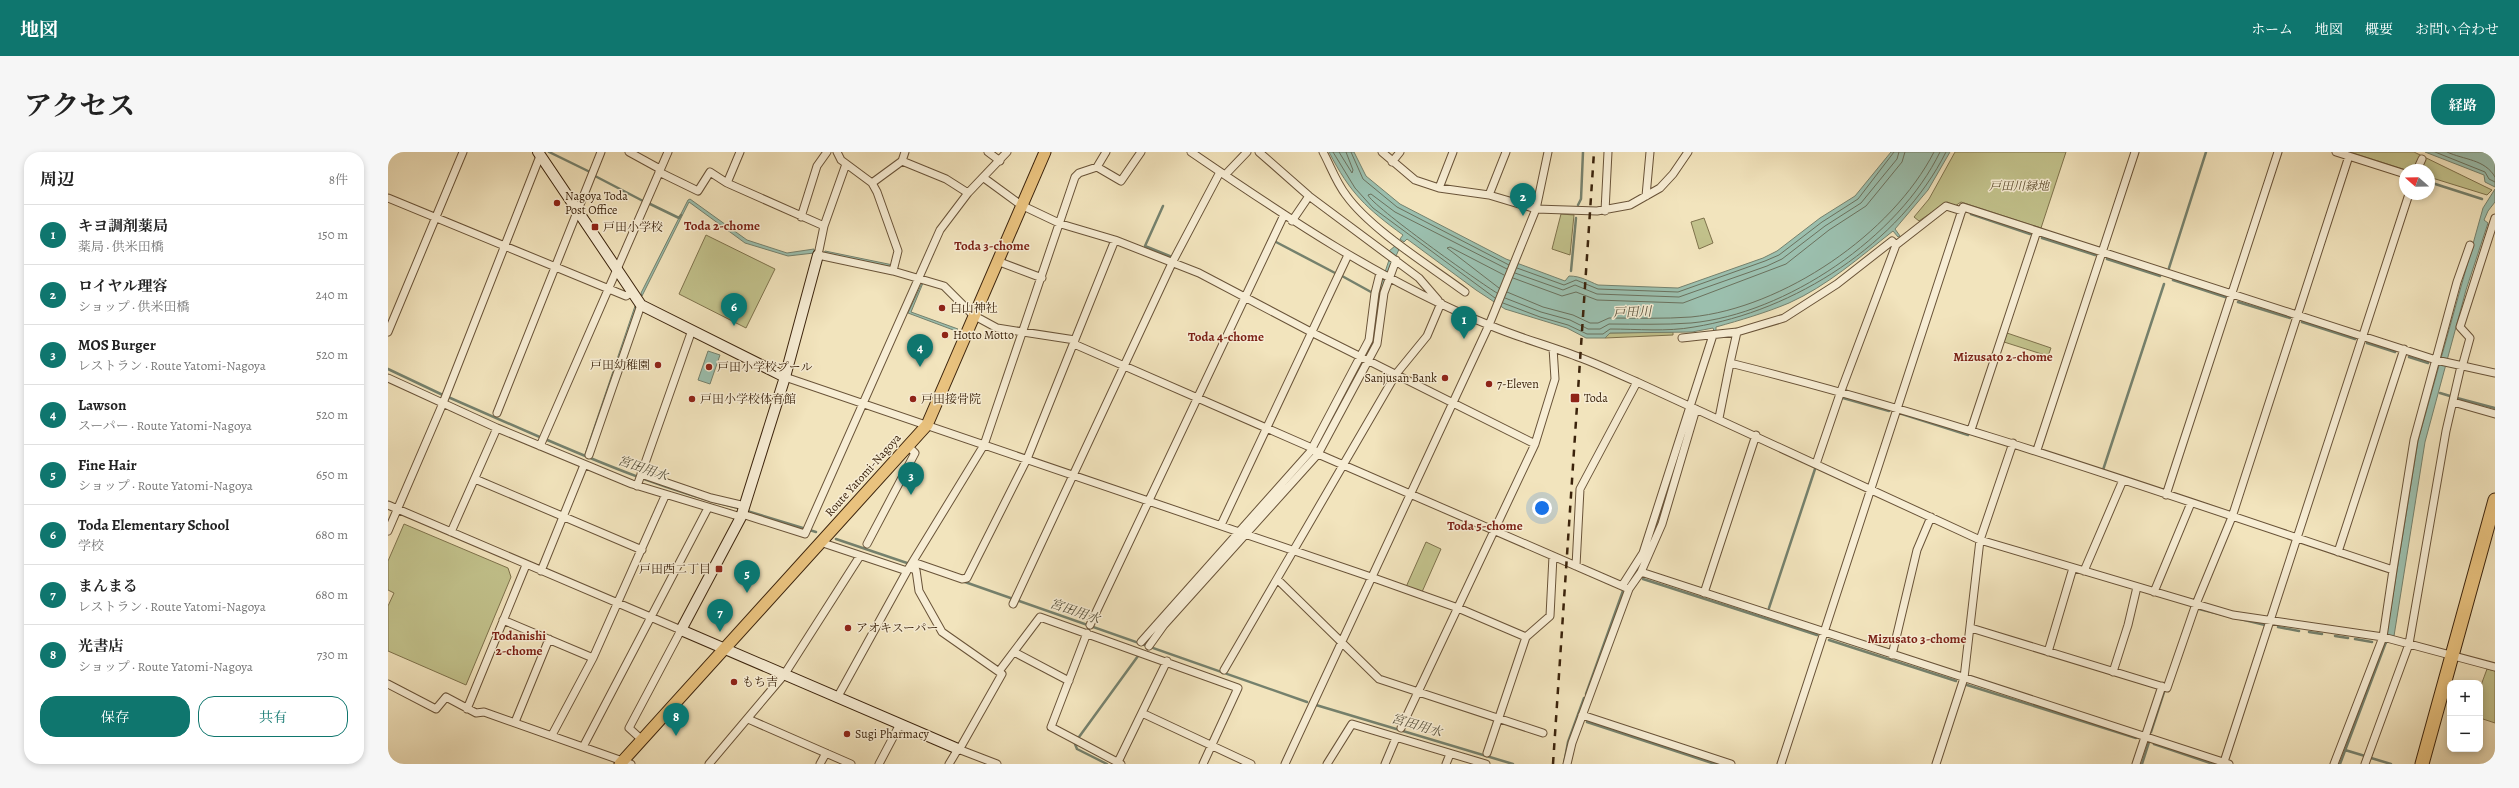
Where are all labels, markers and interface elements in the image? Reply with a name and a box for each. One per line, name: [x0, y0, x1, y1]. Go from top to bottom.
text: 地図: [20, 17, 58, 43]
text: ホーム: [2251, 20, 2293, 39]
text: 地図: [2315, 20, 2343, 39]
text: 概要: [2365, 20, 2393, 39]
text: お問い合わせ: [2415, 20, 2499, 39]
button: 経路: [2431, 84, 2495, 125]
text: アクセス: [24, 87, 135, 125]
north arrow: [2399, 164, 2435, 200]
text: 周辺: [40, 168, 74, 191]
text: 8件: [329, 171, 348, 188]
park label: 戸田川緑地: [1989, 178, 2051, 194]
pin: 2: [1510, 183, 1536, 216]
place label: Nagoya Toda Post Office: [565, 188, 628, 218]
marker: Nagoya Toda Post Office: [552, 198, 562, 208]
text: キヨ調剤薬局: [78, 216, 168, 236]
district label: Toda 2-chome: [684, 217, 760, 234]
place label: 戸田小学校: [603, 219, 663, 235]
marker: 戸田小学校: [590, 222, 600, 232]
text: 1: [51, 226, 55, 243]
text: 150 m: [318, 226, 348, 243]
district label: Toda 3-chome: [954, 237, 1030, 254]
text: 薬局 · 供米田橋: [78, 238, 164, 255]
text: ロイヤル理容: [78, 276, 167, 296]
text: 2: [50, 286, 56, 303]
text: 240 m: [316, 286, 348, 303]
pin: 6: [721, 293, 747, 326]
text: ショップ · 供米田橋: [78, 298, 189, 315]
place label: 白山神社: [950, 300, 998, 316]
water label: 戸田川: [1612, 302, 1654, 322]
marker: 白山神社: [937, 303, 947, 313]
pin: 1: [1451, 306, 1477, 339]
place label: Hotto Motto: [953, 327, 1014, 343]
district label: Toda 4-chome: [1188, 328, 1264, 345]
marker: Hotto Motto: [940, 330, 950, 340]
pin: 4: [907, 334, 933, 367]
text: MOS Burger: [78, 335, 156, 355]
text: 3: [50, 346, 56, 363]
text: 520 m: [316, 346, 348, 363]
district label: Mizusato 2-chome: [1953, 348, 2053, 365]
text: レストラン · Route Yatomi-Nagoya: [78, 357, 266, 374]
place label: 戸田幼稚園: [590, 357, 650, 373]
place label: 戸田小学校プール: [717, 359, 812, 375]
marker: 戸田幼稚園: [653, 360, 663, 370]
marker: 戸田小学校プール: [704, 362, 714, 372]
place label: Sanjusan Bank: [1365, 370, 1437, 386]
marker: Sanjusan Bank: [1440, 373, 1450, 383]
place label: 7-Eleven: [1497, 376, 1539, 392]
marker: 7-Eleven: [1484, 379, 1494, 389]
place label: Toda: [1584, 390, 1608, 406]
place label: 戸田小学校体育館: [700, 391, 796, 407]
place label: 戸田接骨院: [921, 391, 981, 407]
marker: Toda: [1569, 392, 1581, 404]
marker: 戸田小学校体育館: [687, 394, 697, 404]
marker: 戸田接骨院: [908, 394, 918, 404]
text: Lawson: [78, 395, 126, 415]
text: 4: [50, 406, 56, 423]
text: 520 m: [316, 406, 348, 423]
text: スーパー · Route Yatomi-Nagoya: [78, 417, 252, 434]
street label: Route Yatomi-Nagoya: [821, 430, 905, 520]
water label: 宮田用水: [616, 451, 672, 485]
text: Fine Hair: [78, 455, 137, 475]
pin: 3: [898, 462, 924, 495]
text: 5: [50, 466, 56, 483]
text: 650 m: [316, 466, 348, 483]
text: ショップ · Route Yatomi-Nagoya: [78, 477, 253, 494]
your location: [1532, 498, 1552, 518]
text: Toda Elementary School: [78, 515, 229, 535]
district label: Toda 5-chome: [1447, 517, 1523, 534]
text: 6: [50, 526, 56, 543]
text: 680 m: [315, 526, 348, 543]
text: 学校: [78, 537, 104, 554]
pin: 5: [734, 560, 760, 593]
place label: 戸田西二丁目: [639, 561, 711, 577]
marker: 戸田西二丁目: [714, 564, 724, 574]
text: まんまる: [78, 576, 138, 596]
text: 7: [50, 586, 56, 603]
text: 680 m: [315, 586, 348, 603]
water label: 宮田用水: [1048, 594, 1104, 628]
text: レストラン · Route Yatomi-Nagoya: [78, 598, 266, 615]
pin: 7: [707, 599, 733, 632]
place label: アオキスーパー: [856, 620, 938, 636]
marker: アオキスーパー: [843, 623, 853, 633]
district label: Todanishi 2-chome: [492, 627, 546, 659]
district label: Mizusato 3-chome: [1868, 630, 1967, 647]
text: 光書店: [78, 636, 123, 656]
text: 8: [50, 646, 56, 663]
text: 730 m: [317, 646, 348, 663]
text: ショップ · Route Yatomi-Nagoya: [78, 658, 253, 675]
place label: もち吉: [742, 674, 778, 690]
marker: もち吉: [729, 677, 739, 687]
map controls: [2447, 680, 2483, 752]
button: +: [2447, 680, 2483, 716]
button: 保存: [40, 696, 190, 737]
button: 共有: [198, 696, 348, 737]
pin: 8: [663, 703, 689, 736]
water label: 宮田用水: [1390, 709, 1446, 741]
button: −: [2447, 716, 2483, 752]
place label: Sugi Pharmacy: [855, 726, 929, 742]
marker: Sugi Pharmacy: [842, 729, 852, 739]

